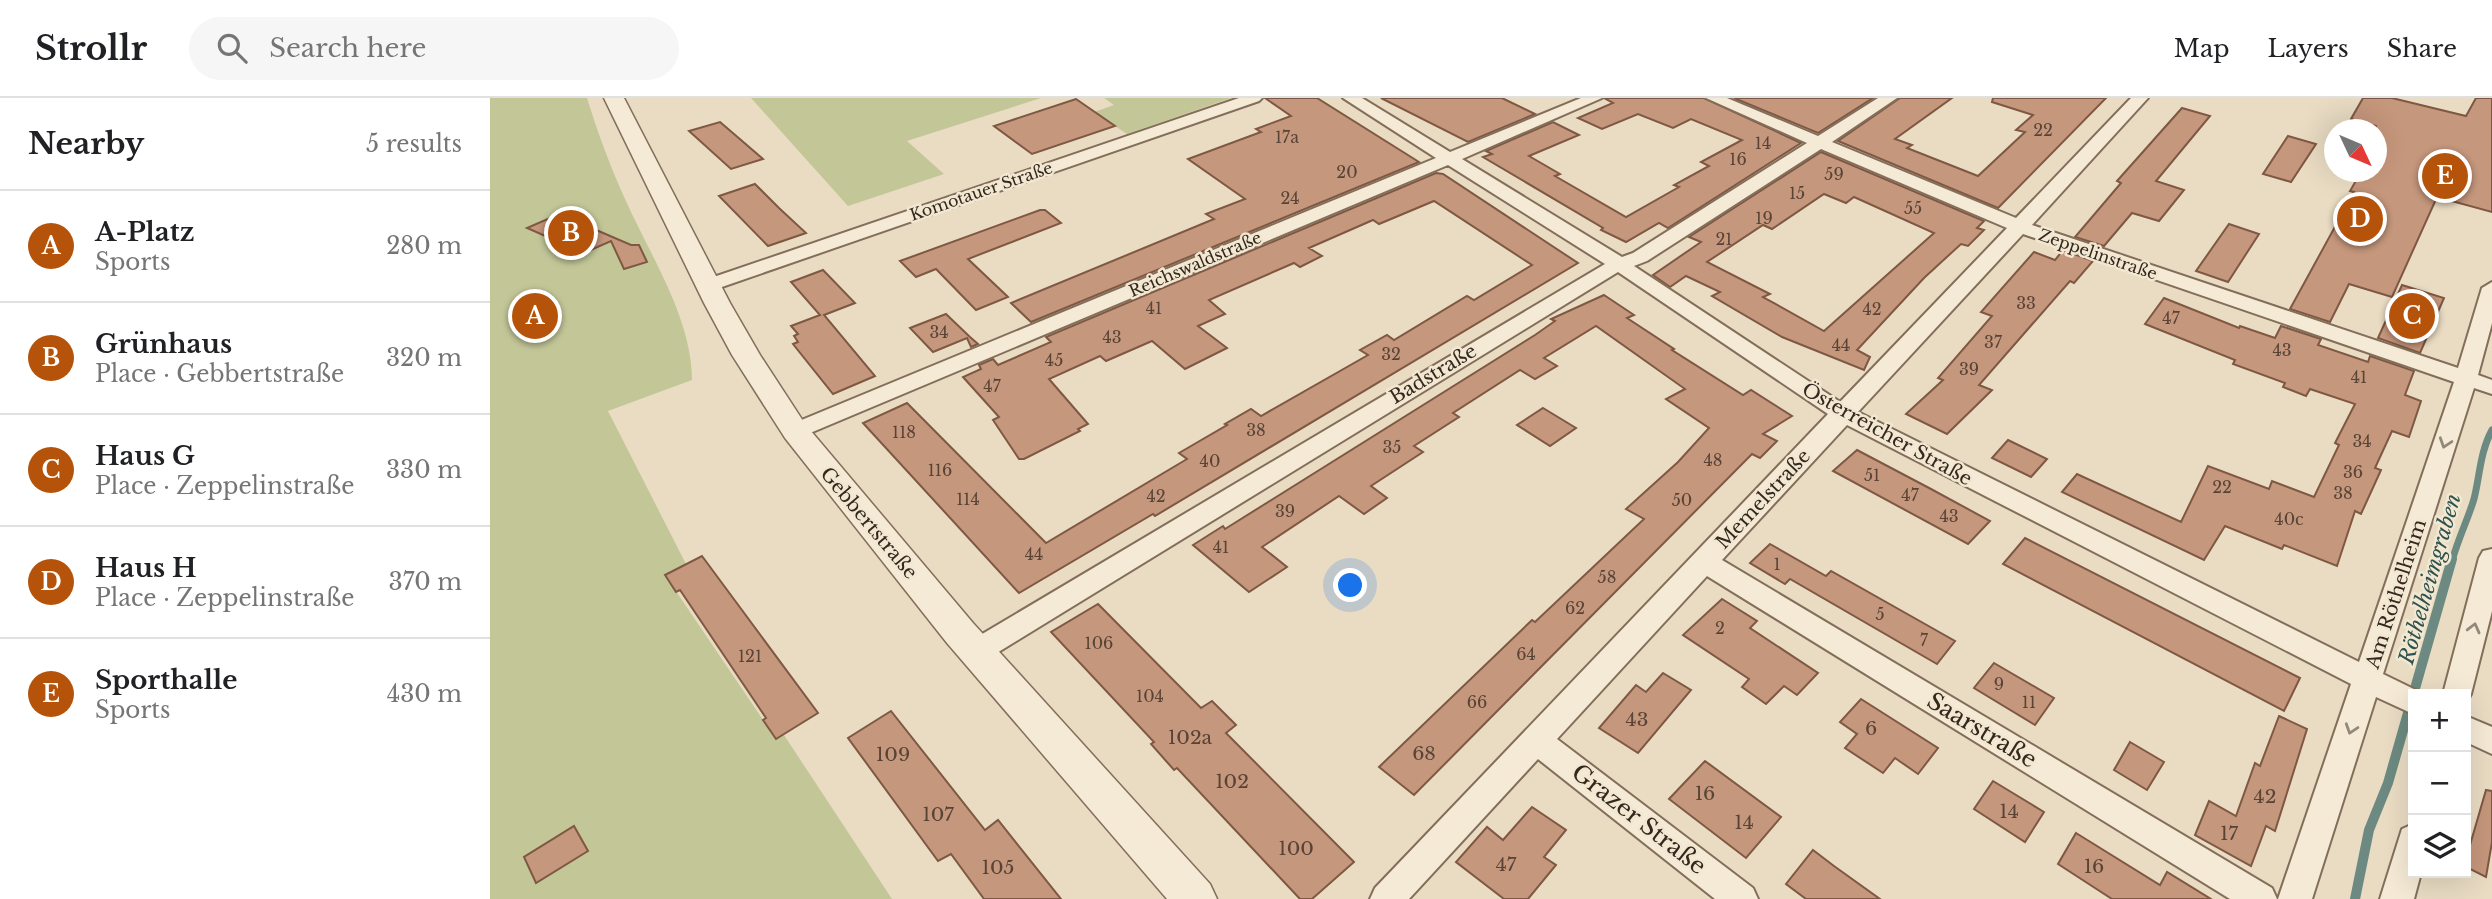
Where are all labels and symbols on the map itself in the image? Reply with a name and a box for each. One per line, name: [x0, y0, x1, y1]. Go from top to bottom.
north arrow: [2324, 119, 2387, 182]
house number: 22: [2033, 120, 2053, 140]
house number: 17a: [1275, 127, 1299, 147]
house number: 14: [1755, 133, 1771, 153]
house number: 16: [1729, 149, 1747, 169]
pin: E: [2422, 150, 2468, 202]
street label: Komotauer Straße: [907, 157, 1055, 225]
house number: 20: [1336, 162, 1358, 182]
house number: 59: [1824, 164, 1844, 184]
house number: 15: [1789, 183, 1805, 203]
house number: 24: [1280, 188, 1300, 208]
pin: D: [2337, 193, 2383, 245]
house number: 55: [1904, 198, 1922, 218]
pin: B: [548, 207, 594, 259]
house number: 19: [1755, 208, 1773, 228]
street label: Zeppelinstraße: [2036, 224, 2160, 284]
street label: Reichswaldstraße: [1126, 227, 1264, 301]
house number: 21: [1716, 229, 1733, 249]
pin: A: [512, 290, 558, 342]
pin: C: [2389, 290, 2435, 342]
house number: 33: [2016, 293, 2036, 313]
house number: 41: [1146, 298, 1162, 318]
house number: 42: [1862, 299, 1882, 319]
house number: 47: [2162, 308, 2181, 328]
house number: 34: [929, 322, 949, 342]
house number: 43: [1102, 327, 1122, 347]
house number: 37: [1984, 332, 2003, 352]
house number: 44: [1832, 335, 1850, 355]
street label: Badstraße: [1385, 339, 1481, 409]
house number: 43: [2272, 340, 2292, 360]
house number: 32: [1381, 344, 1401, 364]
house number: 45: [1045, 350, 1063, 370]
house number: 39: [1959, 359, 1979, 379]
house number: 41: [2351, 367, 2367, 387]
house number: 47: [983, 376, 1002, 396]
street label: Österreicher Straße: [1798, 378, 1976, 490]
house number: 38: [1246, 420, 1266, 440]
house number: 118: [892, 422, 916, 442]
house number: 34: [2352, 431, 2372, 451]
house number: 35: [1383, 437, 1401, 457]
one-way arrow: [2439, 437, 2453, 449]
street label: Memelstraße: [1711, 444, 1815, 554]
house number: 48: [1703, 450, 1723, 470]
house number: 40: [1200, 451, 1220, 471]
house number: 116: [928, 460, 952, 480]
street label: Gebbertstraße: [816, 462, 922, 584]
house number: 36: [2343, 462, 2363, 482]
house number: 51: [1864, 465, 1880, 485]
house number: 22: [2212, 477, 2232, 497]
house number: 38: [2333, 483, 2353, 503]
house number: 47: [1901, 485, 1920, 505]
house number: 42: [1146, 486, 1166, 506]
house number: 114: [956, 489, 980, 509]
house number: 50: [1672, 490, 1692, 510]
water label: Röthelheimgraben: [2393, 491, 2467, 668]
house number: 39: [1275, 501, 1295, 521]
house number: 43: [1939, 506, 1959, 526]
house number: 40c: [2274, 509, 2304, 529]
street label: Am Röthelheim: [2361, 516, 2431, 673]
house number: 41: [1213, 537, 1229, 557]
house number: 44: [1025, 544, 1043, 564]
house number: 1: [1773, 554, 1781, 574]
house number: 58: [1598, 567, 1616, 587]
your location: [1333, 568, 1367, 602]
house number: 62: [1565, 598, 1585, 618]
house number: 5: [1875, 604, 1885, 624]
house number: 2: [1715, 618, 1725, 638]
one-way arrow: [2466, 622, 2480, 634]
house number: 7: [1920, 630, 1929, 650]
house number: 106: [1085, 633, 1113, 653]
house number: 64: [1516, 644, 1536, 664]
house number: 121: [738, 646, 762, 666]
house number: 9: [1994, 674, 2004, 694]
house number: 104: [1136, 686, 1164, 706]
street label: Saarstraße: [1922, 686, 2042, 774]
house number: 66: [1467, 692, 1487, 712]
house number: 11: [2022, 692, 2036, 712]
house number: 43: [1626, 708, 1648, 731]
house number: 6: [1865, 717, 1877, 740]
one-way arrow: [2345, 723, 2359, 735]
house number: 102a: [1168, 726, 1213, 749]
house number: 68: [1412, 742, 1436, 765]
house number: 109: [876, 743, 910, 766]
street label: Grazer Straße: [1566, 758, 1712, 880]
house number: 102: [1215, 770, 1249, 793]
house number: 16: [1695, 782, 1715, 805]
house number: 42: [2254, 785, 2276, 808]
house number: 14: [1999, 800, 2019, 823]
house number: 107: [922, 803, 954, 826]
house number: 14: [1734, 811, 1754, 834]
house number: 17: [2220, 822, 2238, 845]
house number: 100: [1278, 837, 1314, 860]
house number: 47: [1496, 853, 1517, 876]
house number: 16: [2084, 855, 2104, 878]
house number: 105: [982, 856, 1014, 879]

